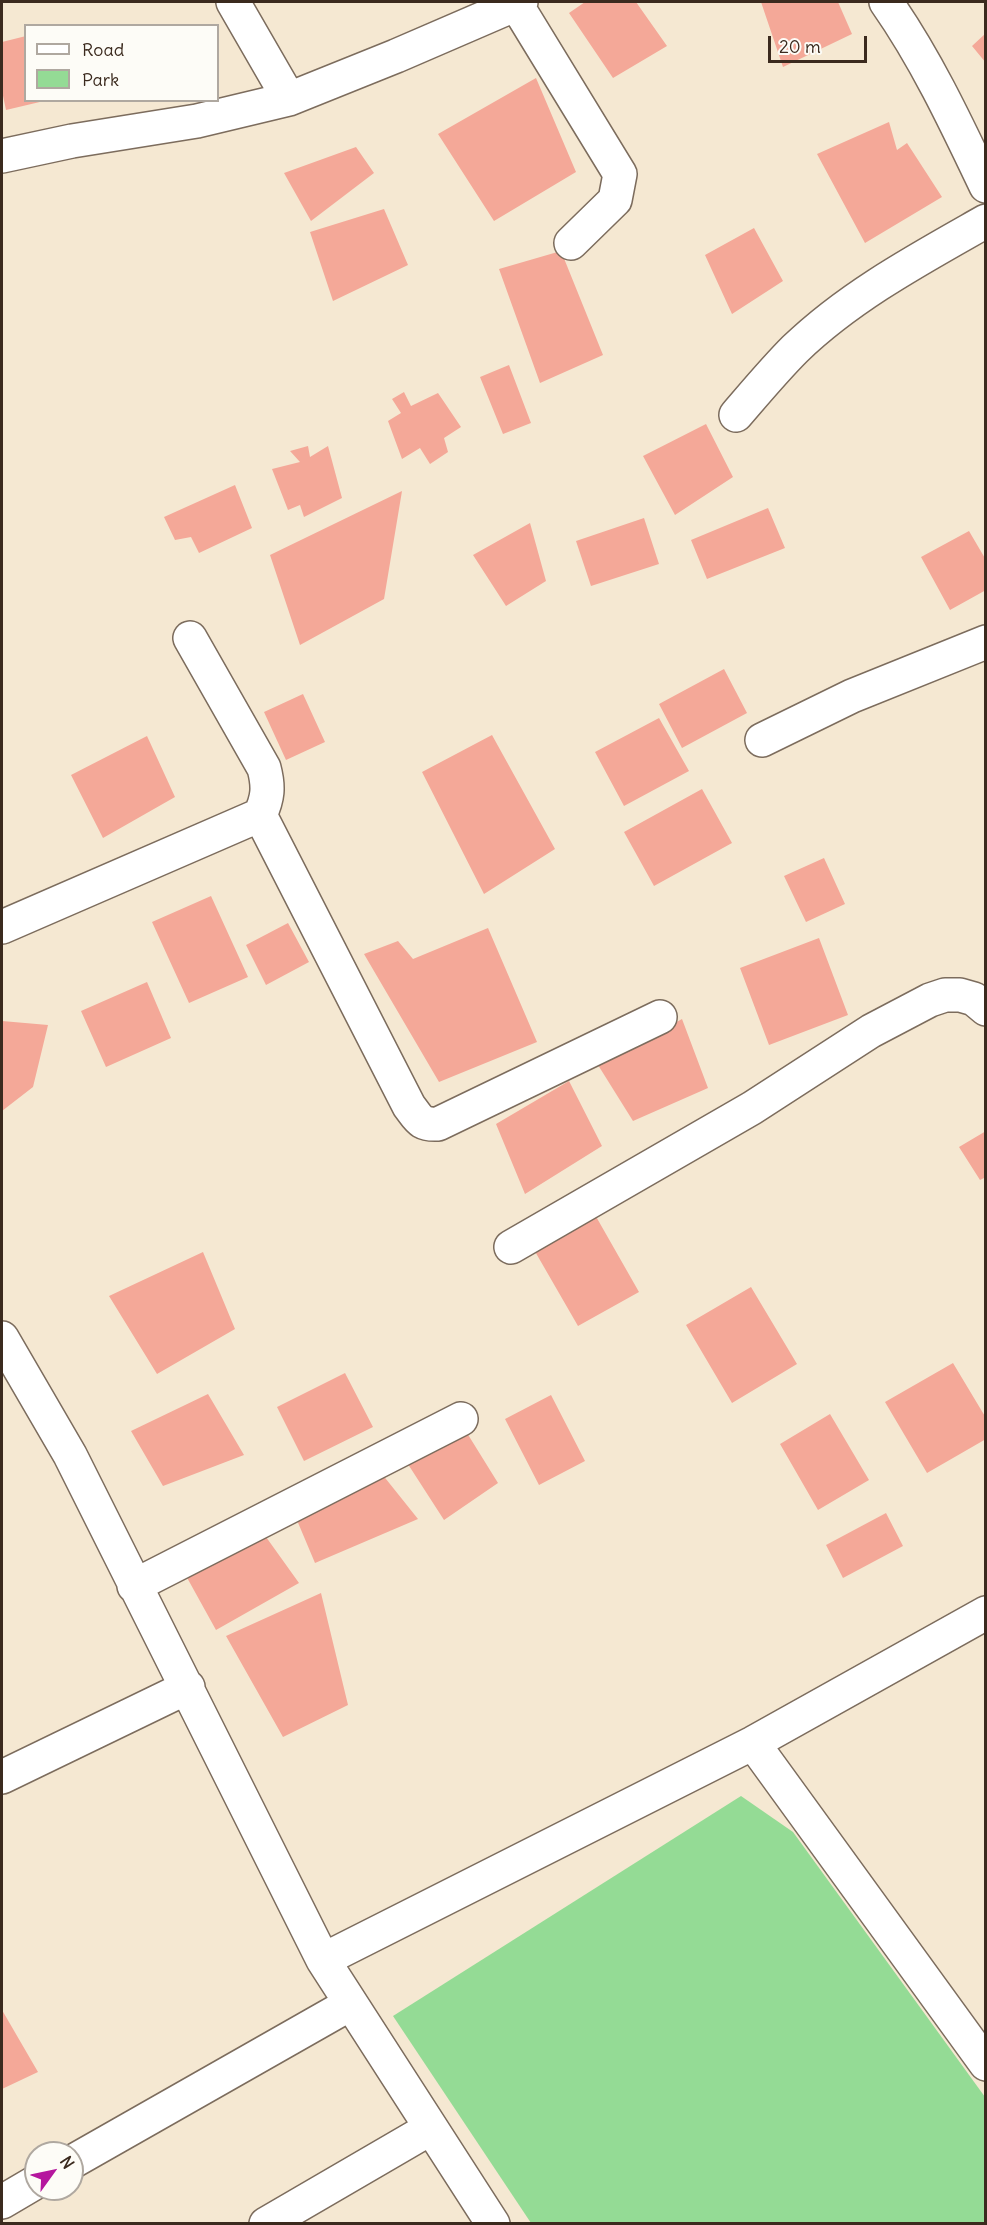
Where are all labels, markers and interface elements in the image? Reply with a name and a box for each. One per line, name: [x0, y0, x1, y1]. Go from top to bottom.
legend: [24, 24, 219, 102]
scale bar: [771, 24, 870, 62]
text: 20 m: [779, 35, 821, 58]
text: Road: [82, 38, 124, 61]
text: Park: [82, 68, 119, 91]
north arrow: [24, 2141, 84, 2201]
text: N: [56, 2152, 79, 2172]

